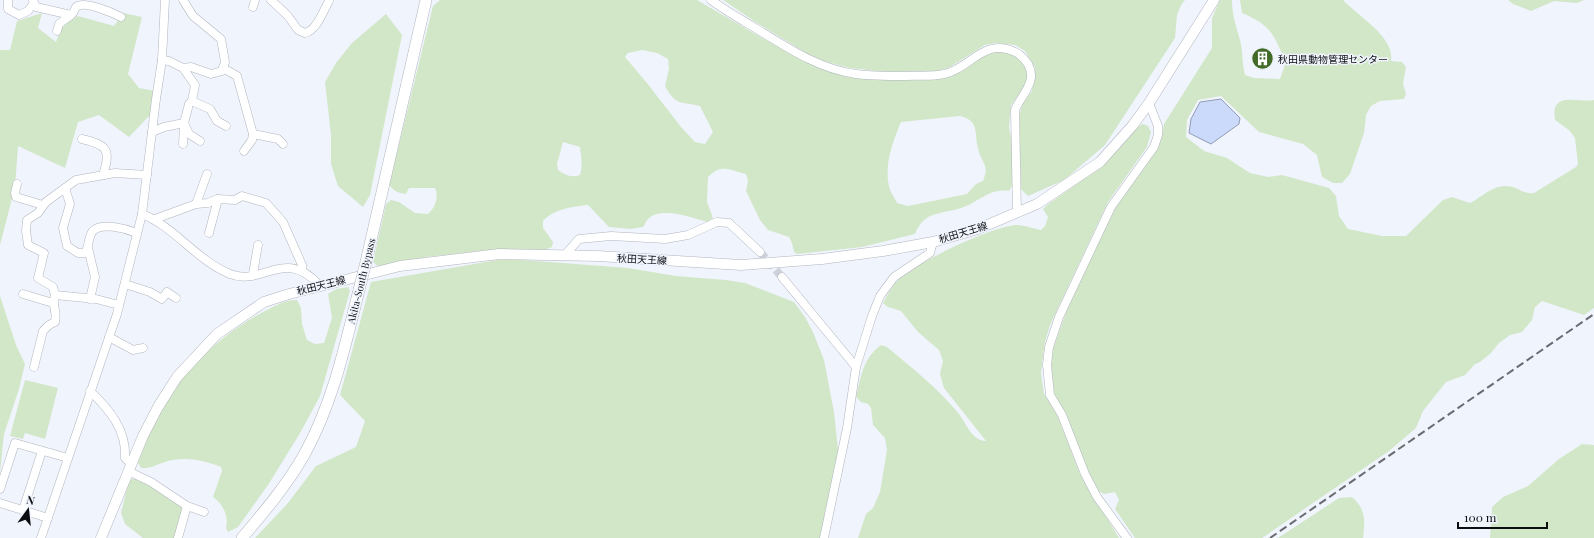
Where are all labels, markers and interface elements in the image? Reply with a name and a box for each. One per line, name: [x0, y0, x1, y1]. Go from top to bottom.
building icon: 秋田県動物管理センター: [1250, 46, 1276, 72]
place label: 秋田県動物管理センター: [1278, 52, 1388, 66]
street label: 秋田天王線: [937, 218, 989, 246]
street label: Akita-South Bypass: [343, 237, 378, 326]
street label: 秋田天王線: [617, 251, 667, 267]
street label: 秋田天王線: [295, 272, 347, 298]
north arrow: [8, 490, 48, 530]
text: N: [25, 492, 37, 508]
scale bar: [1458, 504, 1547, 530]
text: 100 m: [1464, 509, 1497, 525]

